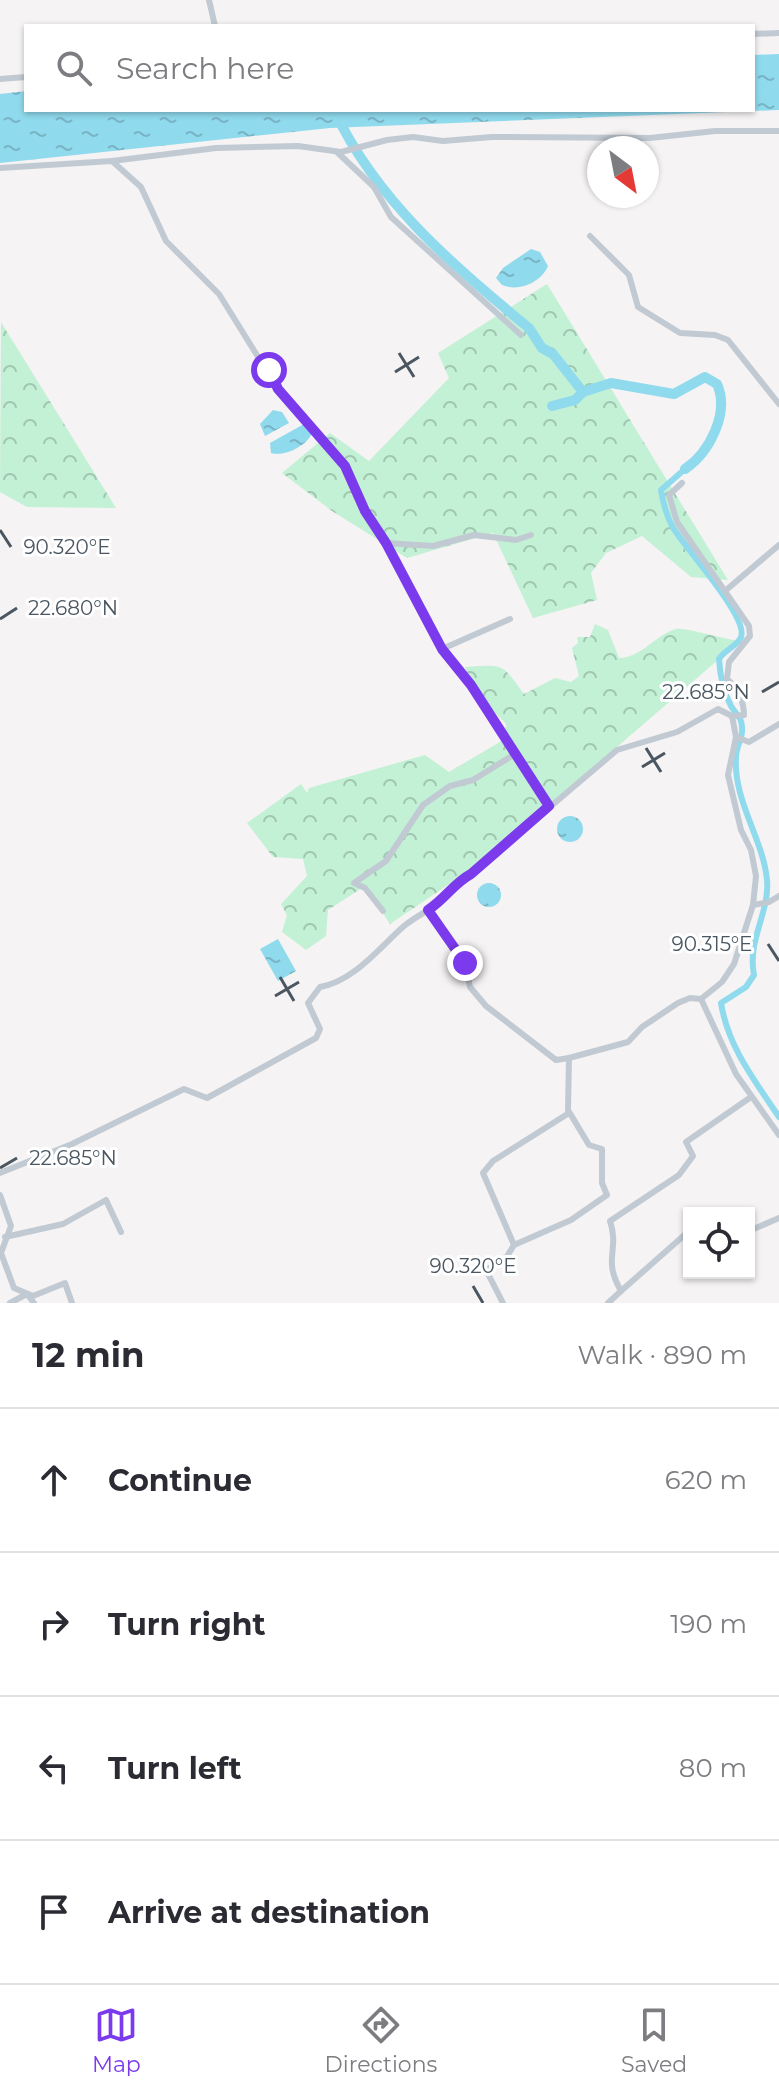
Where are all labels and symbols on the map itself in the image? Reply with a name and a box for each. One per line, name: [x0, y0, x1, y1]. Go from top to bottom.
north arrow: [587, 136, 659, 208]
route start: [251, 352, 287, 388]
text: 90.320°E: [23, 535, 111, 559]
text: 22.680°N: [28, 596, 118, 620]
text: 22.685°N: [662, 680, 750, 704]
text: 90.315°E: [672, 932, 752, 956]
route end: [447, 945, 483, 981]
text: 22.685°N: [29, 1146, 117, 1170]
text: 90.320°E: [429, 1254, 517, 1278]

